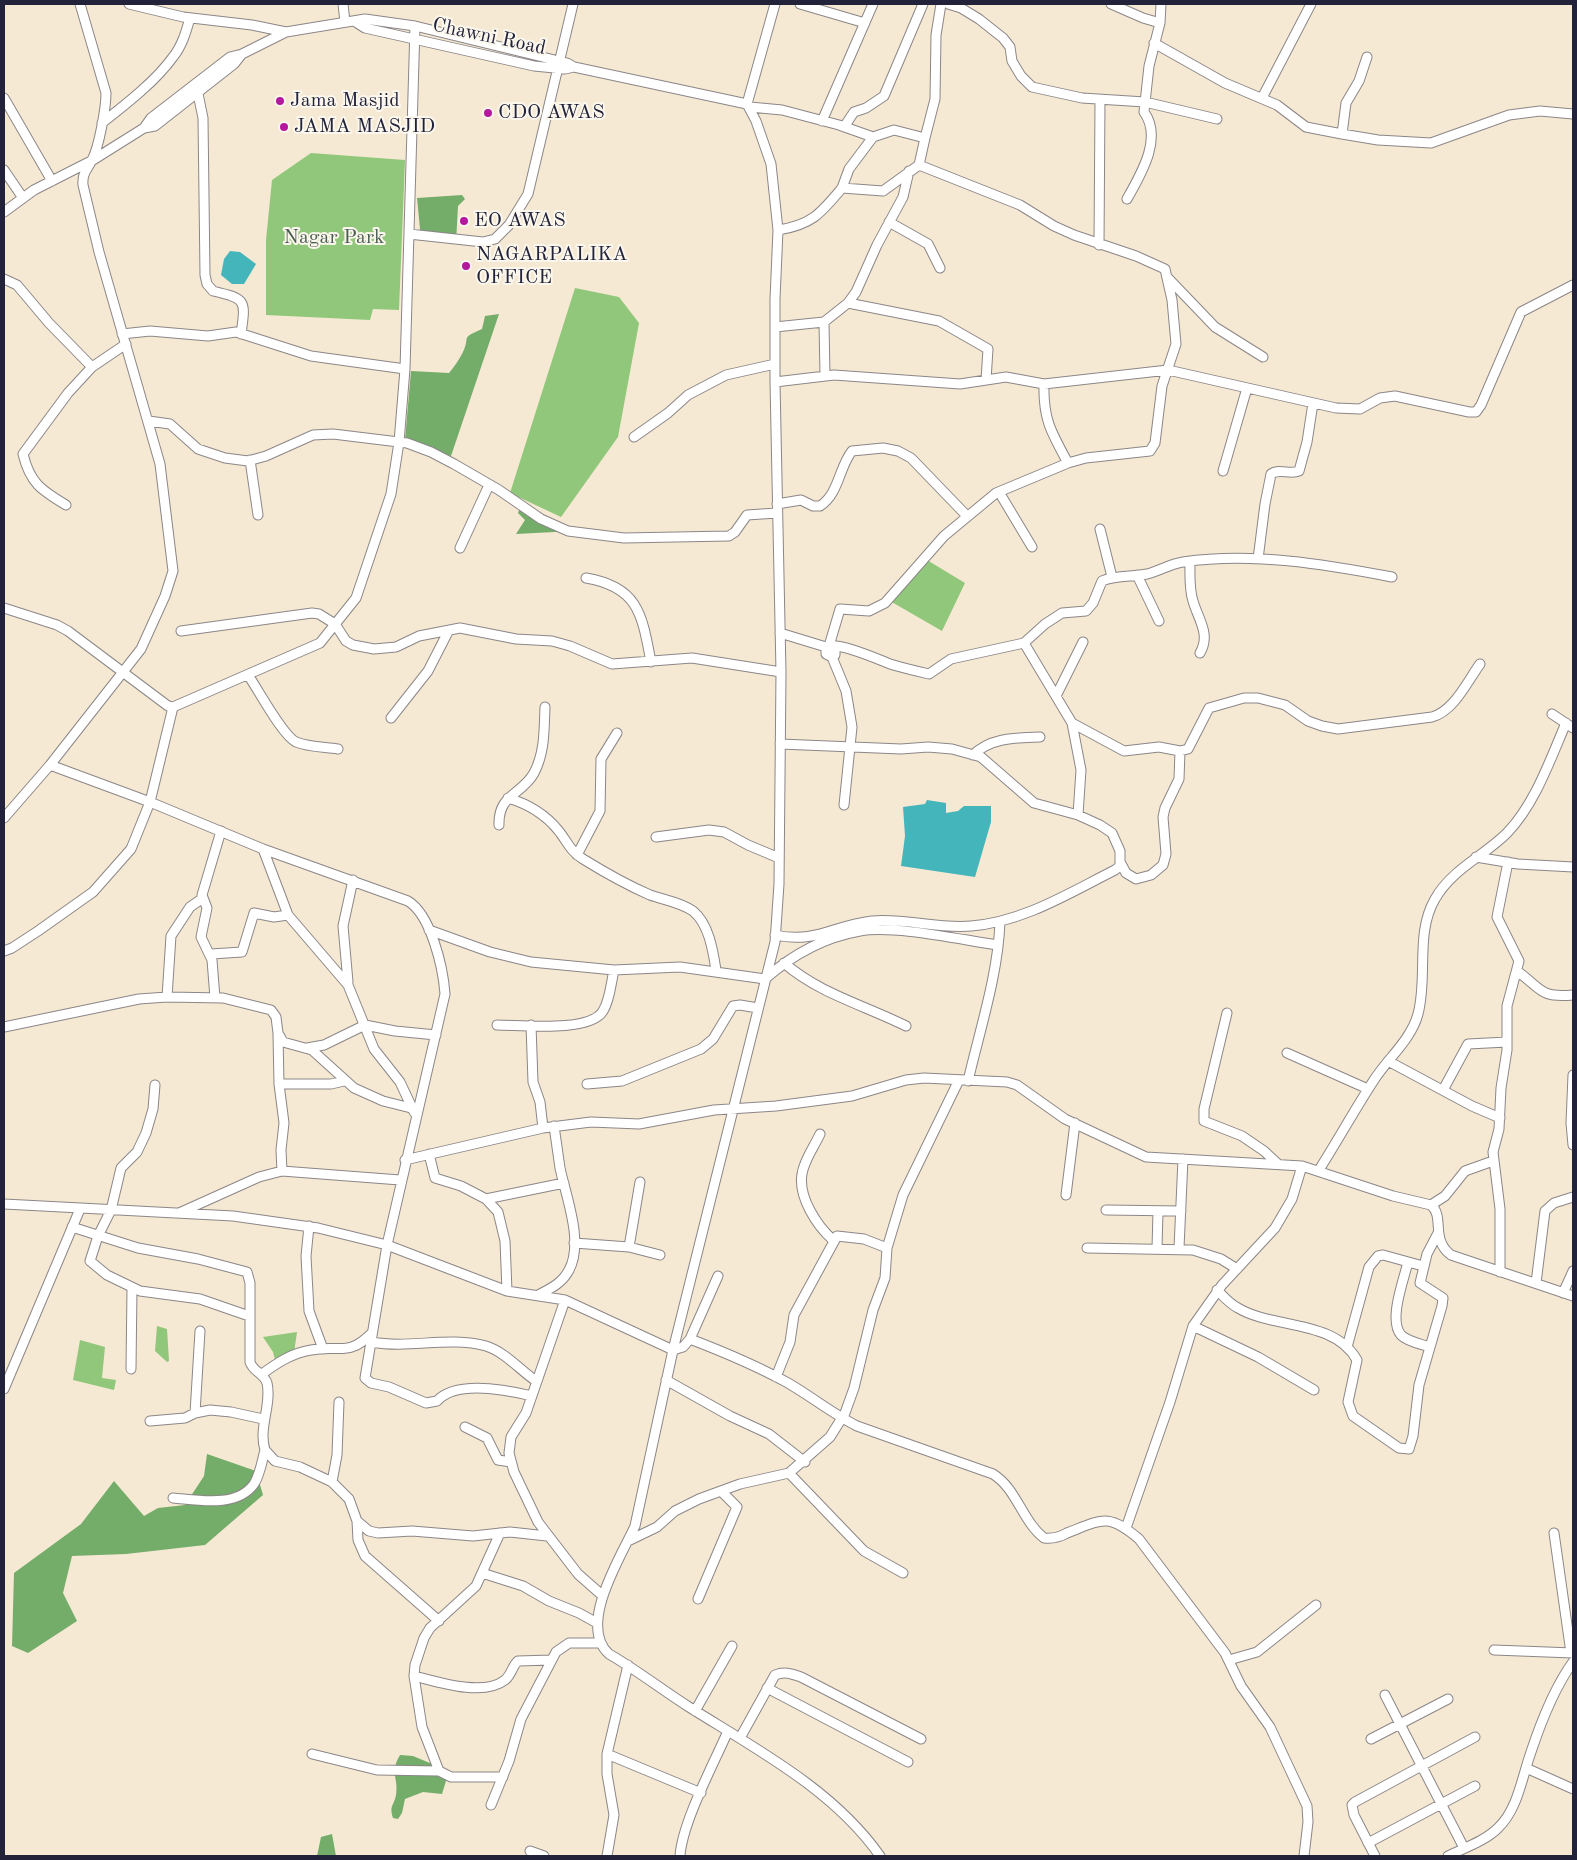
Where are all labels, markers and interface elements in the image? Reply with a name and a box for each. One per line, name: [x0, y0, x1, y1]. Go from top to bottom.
street label: Chawni Road: [430, 13, 548, 61]
place label: Jama Masjid: [290, 89, 400, 113]
marker: Jama Masjid: [274, 95, 286, 107]
place label: CDO AWAS: [498, 101, 605, 125]
marker: CDO AWAS: [482, 107, 494, 119]
place label: JAMA MASJID: [294, 115, 435, 139]
marker: JAMA MASJID: [278, 121, 290, 133]
place label: EO AWAS: [474, 209, 566, 233]
marker: EO AWAS: [458, 215, 470, 227]
park label: Nagar Park: [284, 226, 384, 250]
place label: NAGARPALIKA OFFICE: [476, 243, 628, 290]
marker: NAGARPALIKA OFFICE: [460, 260, 472, 272]

